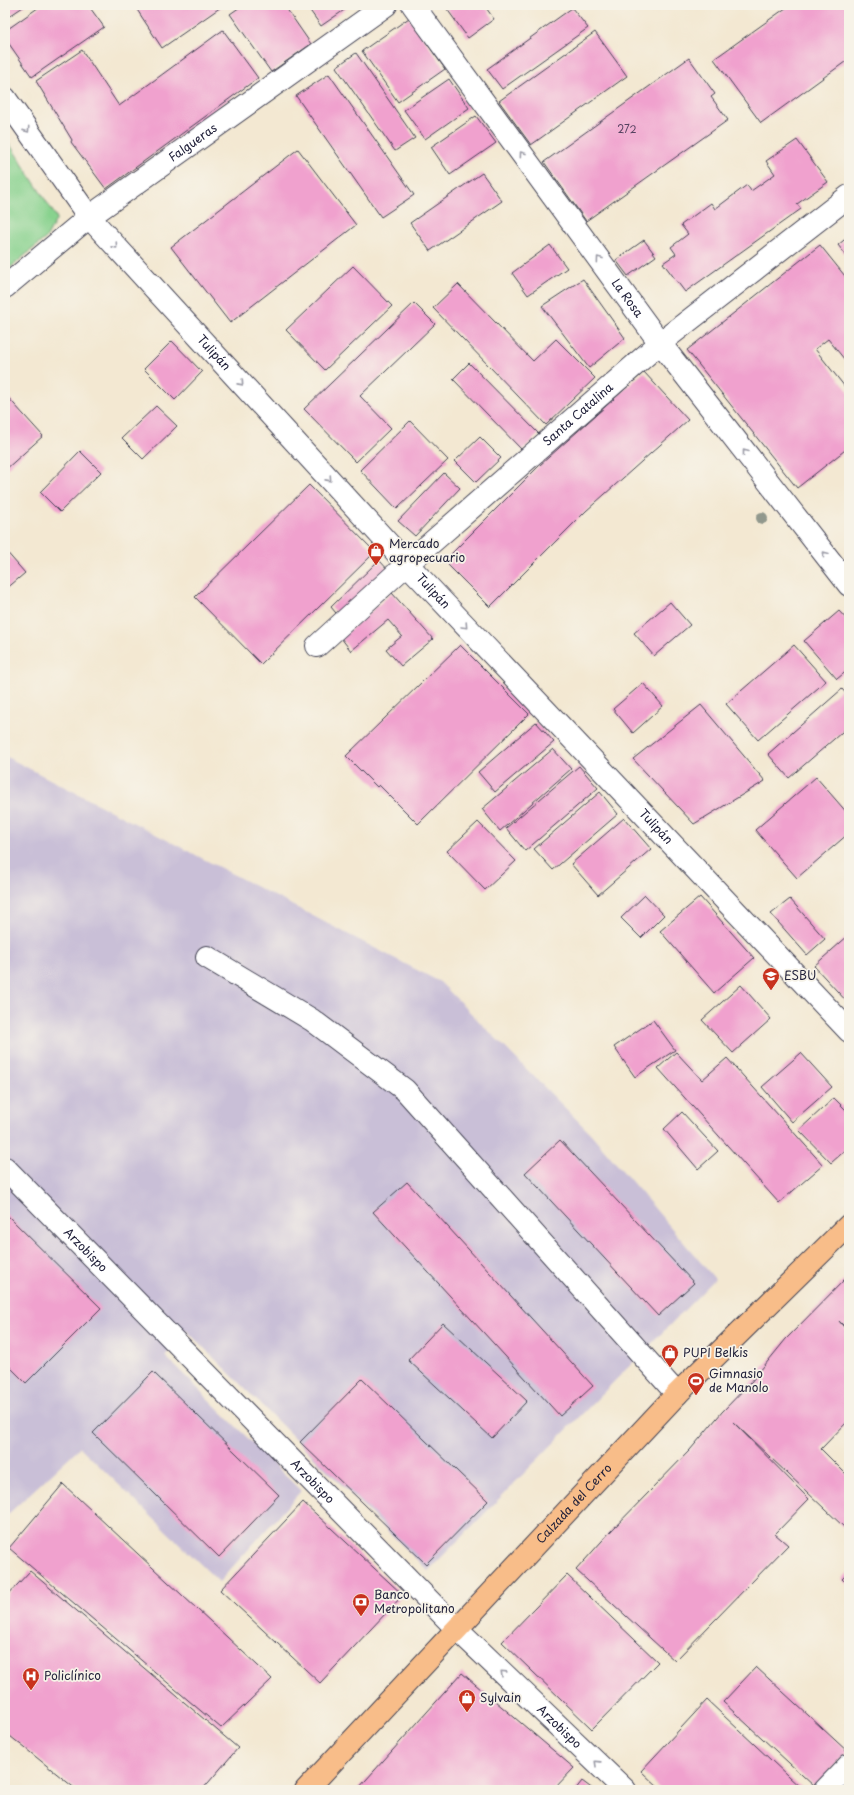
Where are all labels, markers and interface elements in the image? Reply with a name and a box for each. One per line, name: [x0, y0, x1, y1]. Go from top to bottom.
street label: Falgueras: [164, 118, 221, 166]
house number: 272: [617, 121, 637, 136]
one-way arrow: [22, 126, 30, 133]
one-way arrow: [520, 152, 527, 159]
one-way arrow: [111, 241, 118, 249]
one-way arrow: [596, 257, 603, 264]
street label: La Rosa: [608, 274, 649, 321]
street label: Tulipán: [193, 330, 235, 374]
one-way arrow: [236, 378, 244, 386]
street label: Santa Catalina: [538, 378, 617, 450]
one-way arrow: [743, 449, 750, 456]
one-way arrow: [324, 474, 331, 482]
place label: Mercado agropecuario: [389, 534, 466, 566]
shop icon: Mercado agropecuario: [366, 541, 386, 566]
one-way arrow: [823, 552, 830, 559]
street label: Tulipán: [412, 569, 455, 612]
one-way arrow: [460, 621, 468, 629]
street label: Tulipán: [635, 804, 678, 848]
school or university icon: ESBU: [761, 966, 781, 991]
place label: ESBU: [784, 966, 816, 984]
street label: Arzobispo: [60, 1223, 112, 1276]
shop icon: PUPI Belkis: [660, 1343, 680, 1368]
place label: PUPI Belkis: [683, 1343, 749, 1361]
place label: Gimnasio de Manolo: [709, 1364, 769, 1396]
sports icon: Gimnasio de Manolo: [686, 1371, 706, 1396]
street label: Arzobispo: [287, 1455, 339, 1507]
street label: Calzada del Cerro: [531, 1459, 616, 1547]
place label: Banco Metropolitano: [374, 1585, 455, 1617]
bank icon: Banco Metropolitano: [351, 1592, 371, 1617]
hospital icon: Policlínico: [21, 1666, 41, 1691]
place label: Policlínico: [44, 1666, 101, 1684]
one-way arrow: [500, 1670, 508, 1678]
shop icon: Sylvain: [457, 1688, 477, 1713]
place label: Sylvain: [480, 1688, 521, 1706]
street label: Arzobispo: [533, 1700, 586, 1752]
one-way arrow: [594, 1760, 602, 1768]

